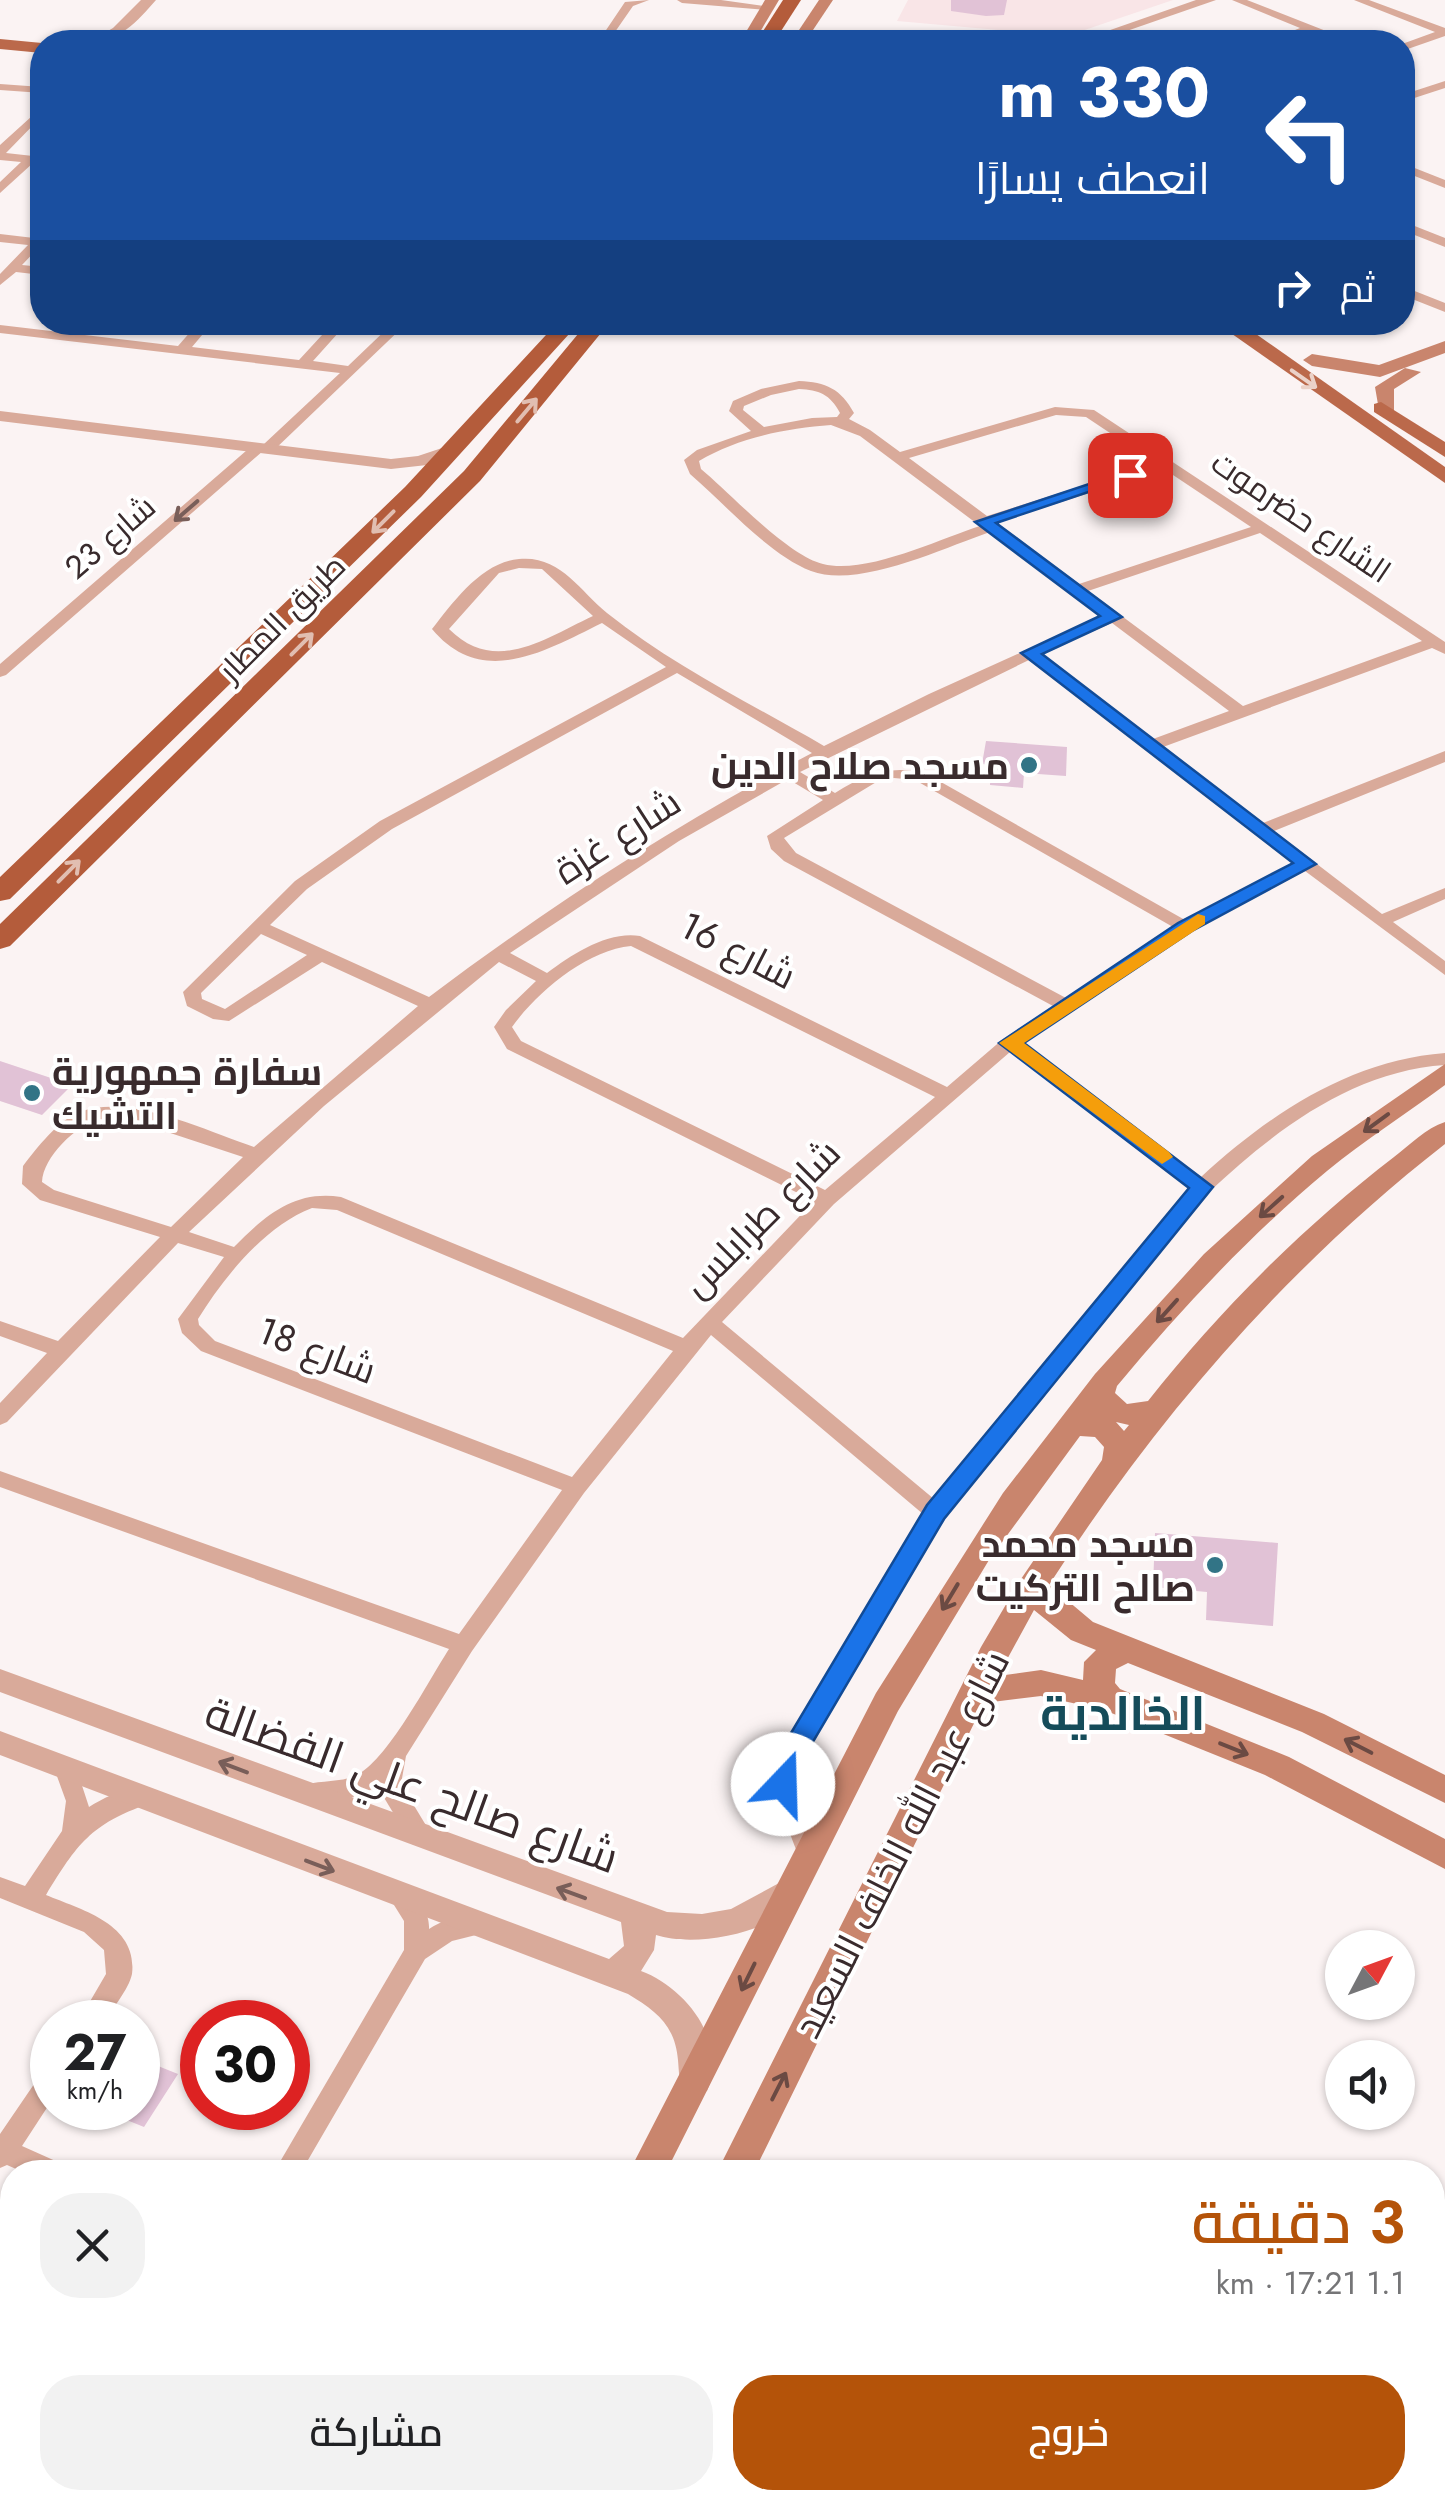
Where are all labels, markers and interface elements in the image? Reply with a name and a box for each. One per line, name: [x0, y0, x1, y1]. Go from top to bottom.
text: 330 m: [998, 42, 1210, 143]
icon: left: [1245, 70, 1375, 200]
text: انعطف يسارًا: [975, 146, 1210, 211]
icon: right: [1265, 260, 1320, 315]
text: ثم: [1340, 261, 1375, 316]
one-way arrow: [1290, 368, 1317, 389]
one-way arrow: [516, 398, 538, 424]
pin: [1088, 433, 1173, 518]
street label: الشارع حضرموت: [1202, 440, 1400, 594]
icon: arrive: [1103, 448, 1158, 503]
street label: شارع 23: [54, 484, 166, 590]
one-way arrow: [174, 499, 199, 522]
one-way arrow: [371, 510, 395, 534]
street label: طريق المطار: [206, 544, 356, 694]
one-way arrow: [289, 632, 313, 656]
place label: مسجد صلاح الدين: [711, 738, 1009, 793]
marker: مسجد صلاح الدين: [1018, 754, 1040, 776]
street label: شارع غزة: [543, 775, 691, 897]
one-way arrow: [57, 860, 81, 884]
street label: شارع 16: [670, 897, 806, 1003]
place label: سفارة جمهورية التشيك: [52, 1044, 322, 1143]
marker: سفارة جمهورية التشيك: [21, 1082, 43, 1104]
one-way arrow: [1363, 1112, 1390, 1133]
street label: شارع طرابلس: [669, 1126, 853, 1310]
one-way arrow: [1259, 1195, 1284, 1218]
one-way arrow: [1156, 1298, 1179, 1323]
street label: شارع 18: [250, 1302, 384, 1398]
place label: مسجد محمد صالح التركيت: [976, 1516, 1195, 1615]
marker: مسجد محمد صالح التركيت: [1204, 1554, 1226, 1576]
one-way arrow: [940, 1582, 960, 1611]
street label: شارع عبد الله الخلف السعيد: [779, 1641, 1023, 2047]
district label: الخالدية: [1040, 1679, 1206, 1748]
street label: شارع صالح علي الفضالة: [195, 1680, 628, 1893]
position arrow: [731, 1732, 835, 1836]
one-way arrow: [1344, 1736, 1374, 1755]
one-way arrow: [1218, 1741, 1249, 1759]
one-way arrow: [219, 1757, 250, 1775]
one-way arrow: [304, 1858, 334, 1876]
one-way arrow: [556, 1882, 586, 1900]
north arrow: [1325, 1930, 1415, 2020]
map controls: [1325, 1930, 1415, 2130]
one-way arrow: [738, 1961, 757, 1991]
speed limit sign: 30: [180, 2000, 310, 2130]
text: 27: [64, 2016, 126, 2089]
button: sound: [1325, 2040, 1415, 2130]
one-way arrow: [770, 2071, 789, 2101]
text: km/h: [67, 2072, 123, 2108]
text: 3 دقيقة: [1191, 2179, 1405, 2266]
button: close: [40, 2193, 145, 2298]
text: 1.1 km · 17:21: [1216, 2260, 1405, 2306]
button: مشاركة: [40, 2375, 713, 2490]
button: خروج: [733, 2375, 1405, 2490]

